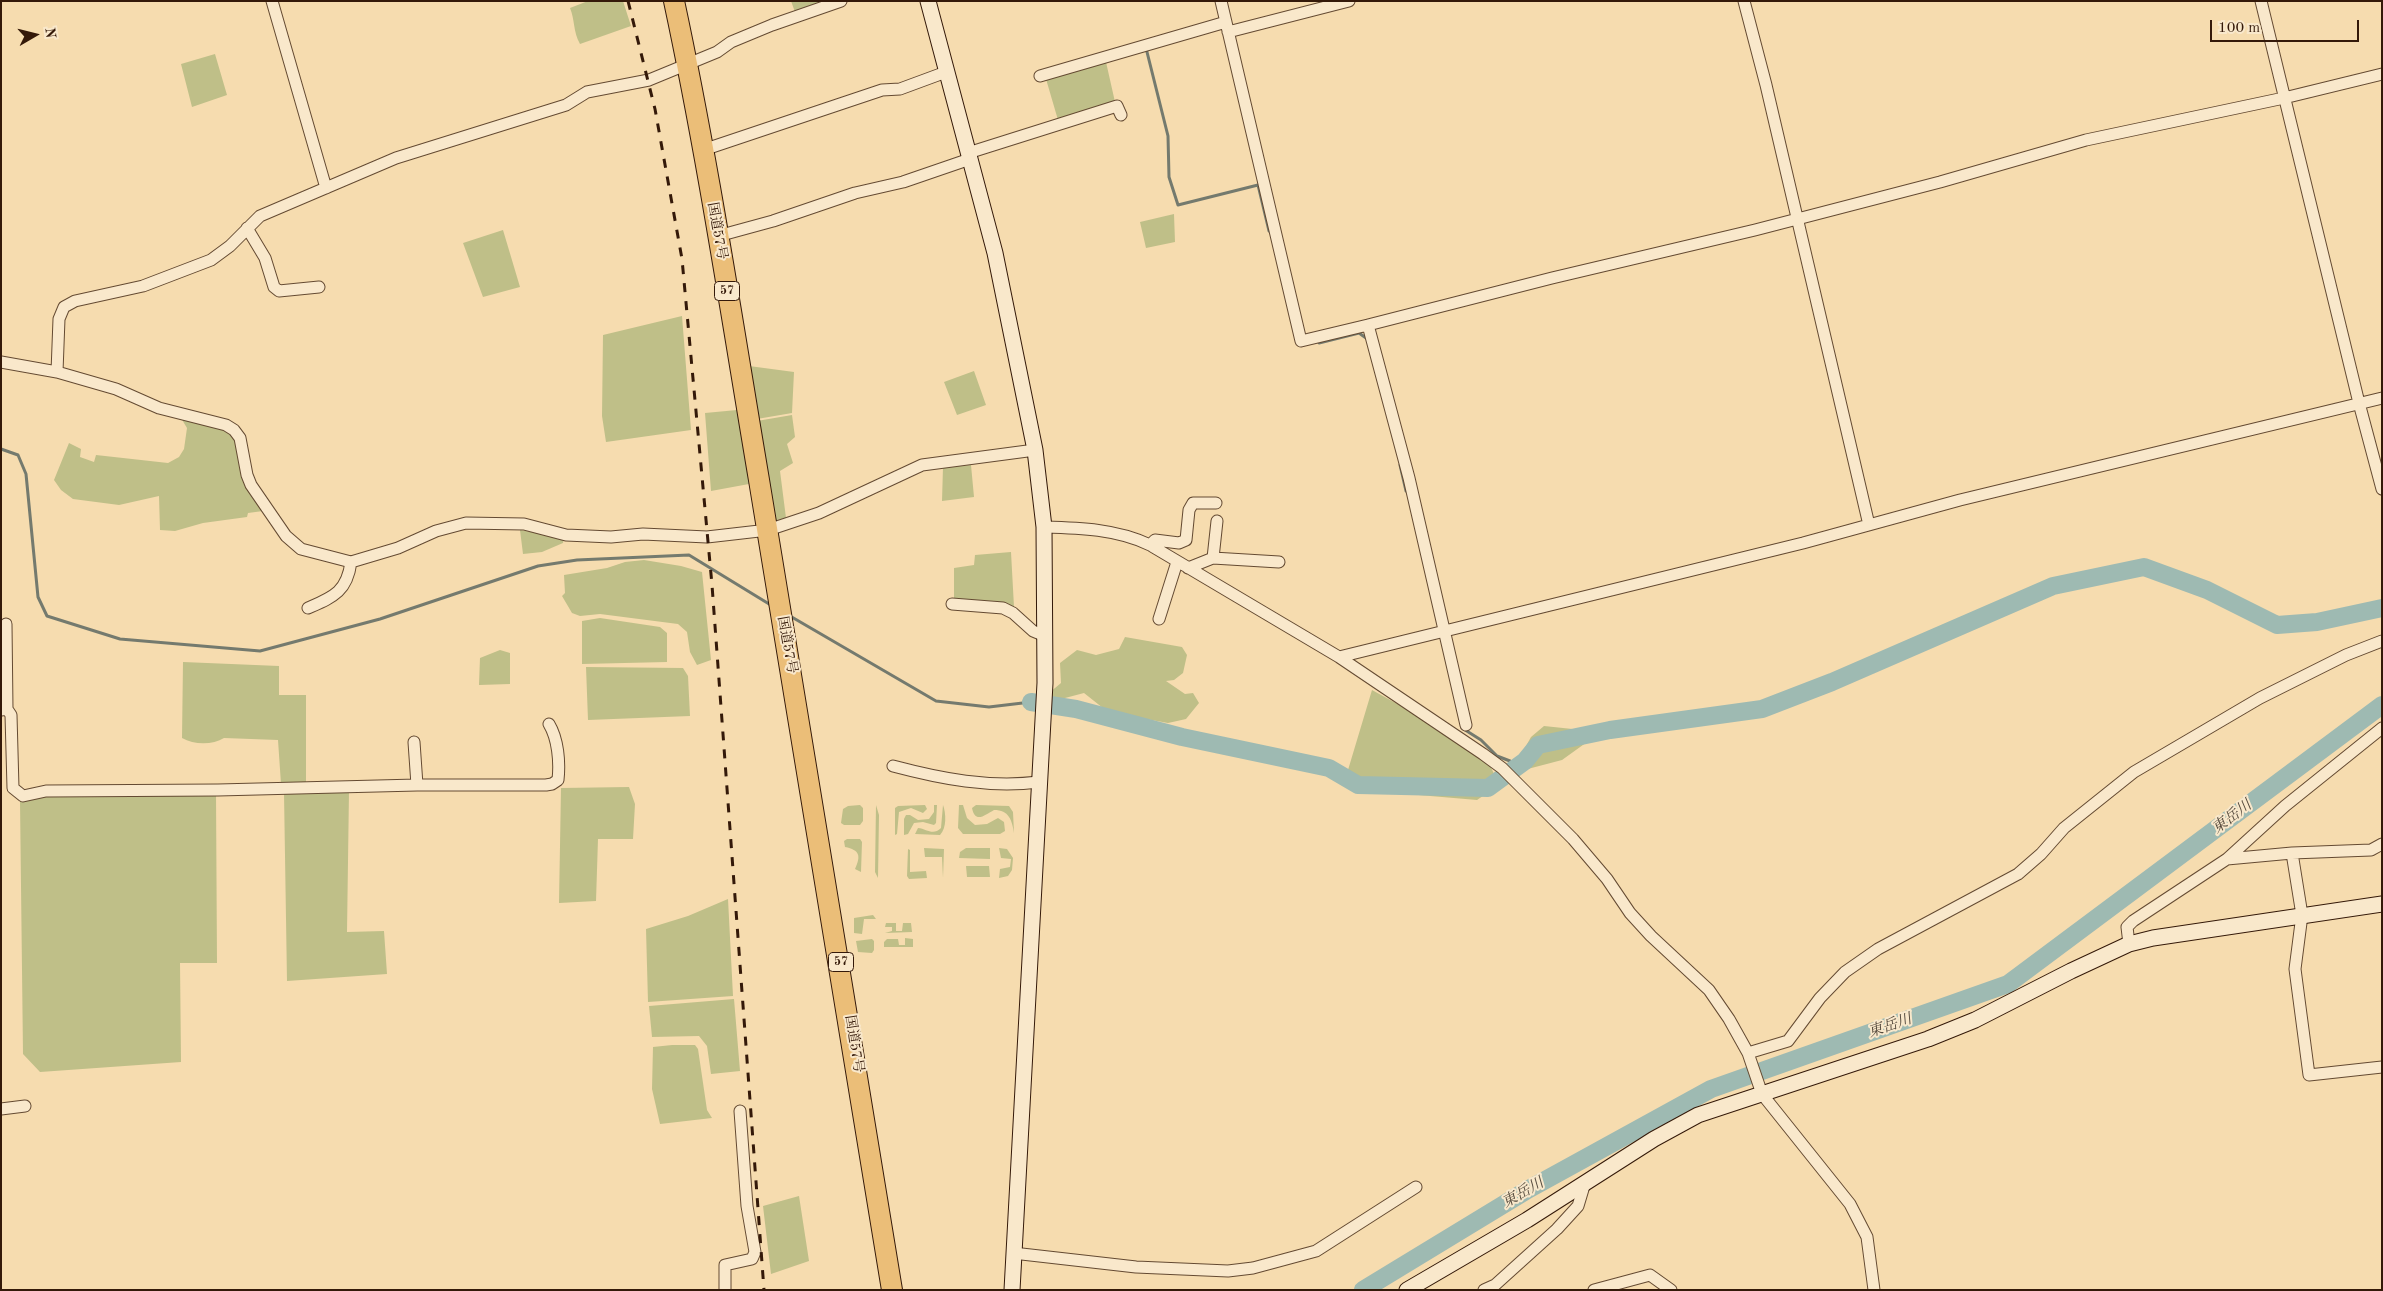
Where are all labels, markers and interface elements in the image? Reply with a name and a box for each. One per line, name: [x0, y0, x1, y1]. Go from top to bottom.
north arrow: [10, 10, 60, 60]
scale bar: [2213, 10, 2362, 42]
text: 100 m: [2218, 21, 2260, 36]
text: N: [42, 27, 58, 39]
street label: 国道57号: [704, 201, 730, 261]
road number: 57: [714, 282, 740, 300]
street label: 国道57号: [774, 615, 800, 675]
water label: 東岳川: [2209, 796, 2255, 838]
road number: 57: [828, 952, 854, 972]
water label: 東岳川: [1866, 1010, 1914, 1042]
street label: 国道57号: [841, 1014, 867, 1074]
water label: 東岳川: [1499, 1174, 1547, 1212]

